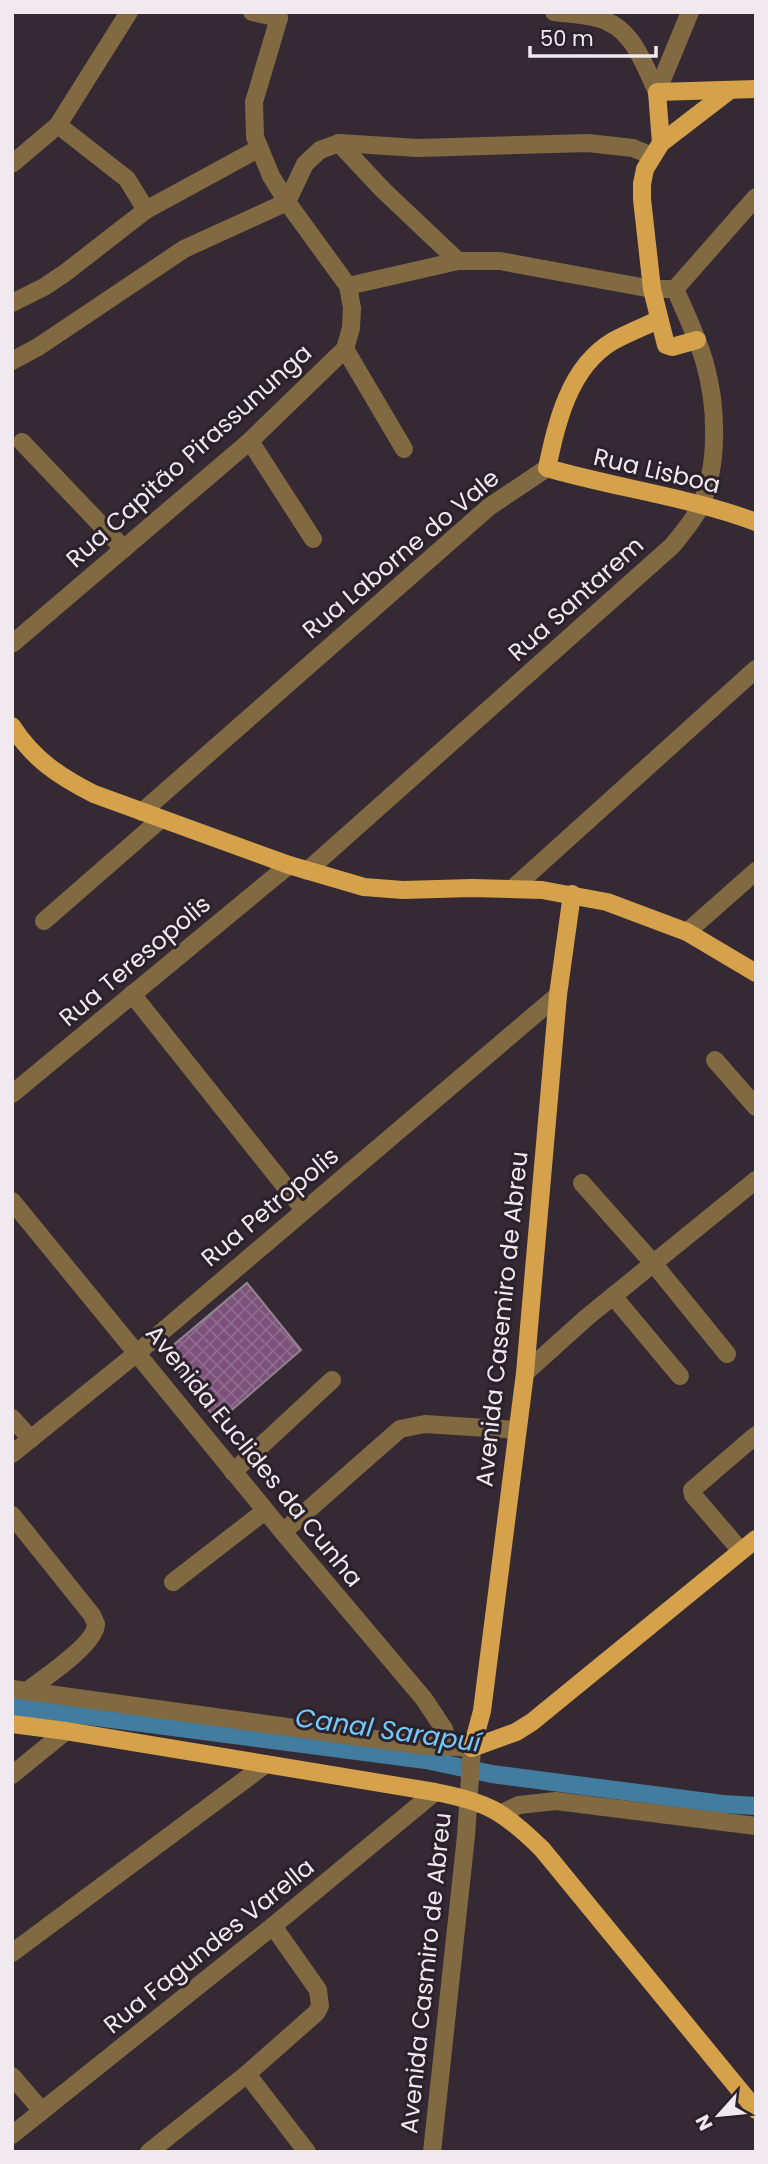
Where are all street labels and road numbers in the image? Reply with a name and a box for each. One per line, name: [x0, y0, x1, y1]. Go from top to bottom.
street label: Rua Capitão Pirassununga: [59, 336, 319, 575]
street label: Rua Lisboa: [590, 440, 724, 501]
street label: Rua Laborne do Vale: [295, 461, 506, 646]
street label: Rua Santarem: [501, 529, 651, 668]
street label: Rua Teresopolis: [52, 888, 217, 1034]
street label: Rua Petropolis: [194, 1139, 346, 1274]
street label: Avenida Casemiro de Abreu: [467, 1150, 536, 1488]
street label: Avenida Euclides da Cunha: [138, 1318, 371, 1594]
street label: Avenida Casmiro de Abreu: [392, 1811, 459, 2135]
street label: Rua Fagundes Varella: [96, 1850, 321, 2041]

